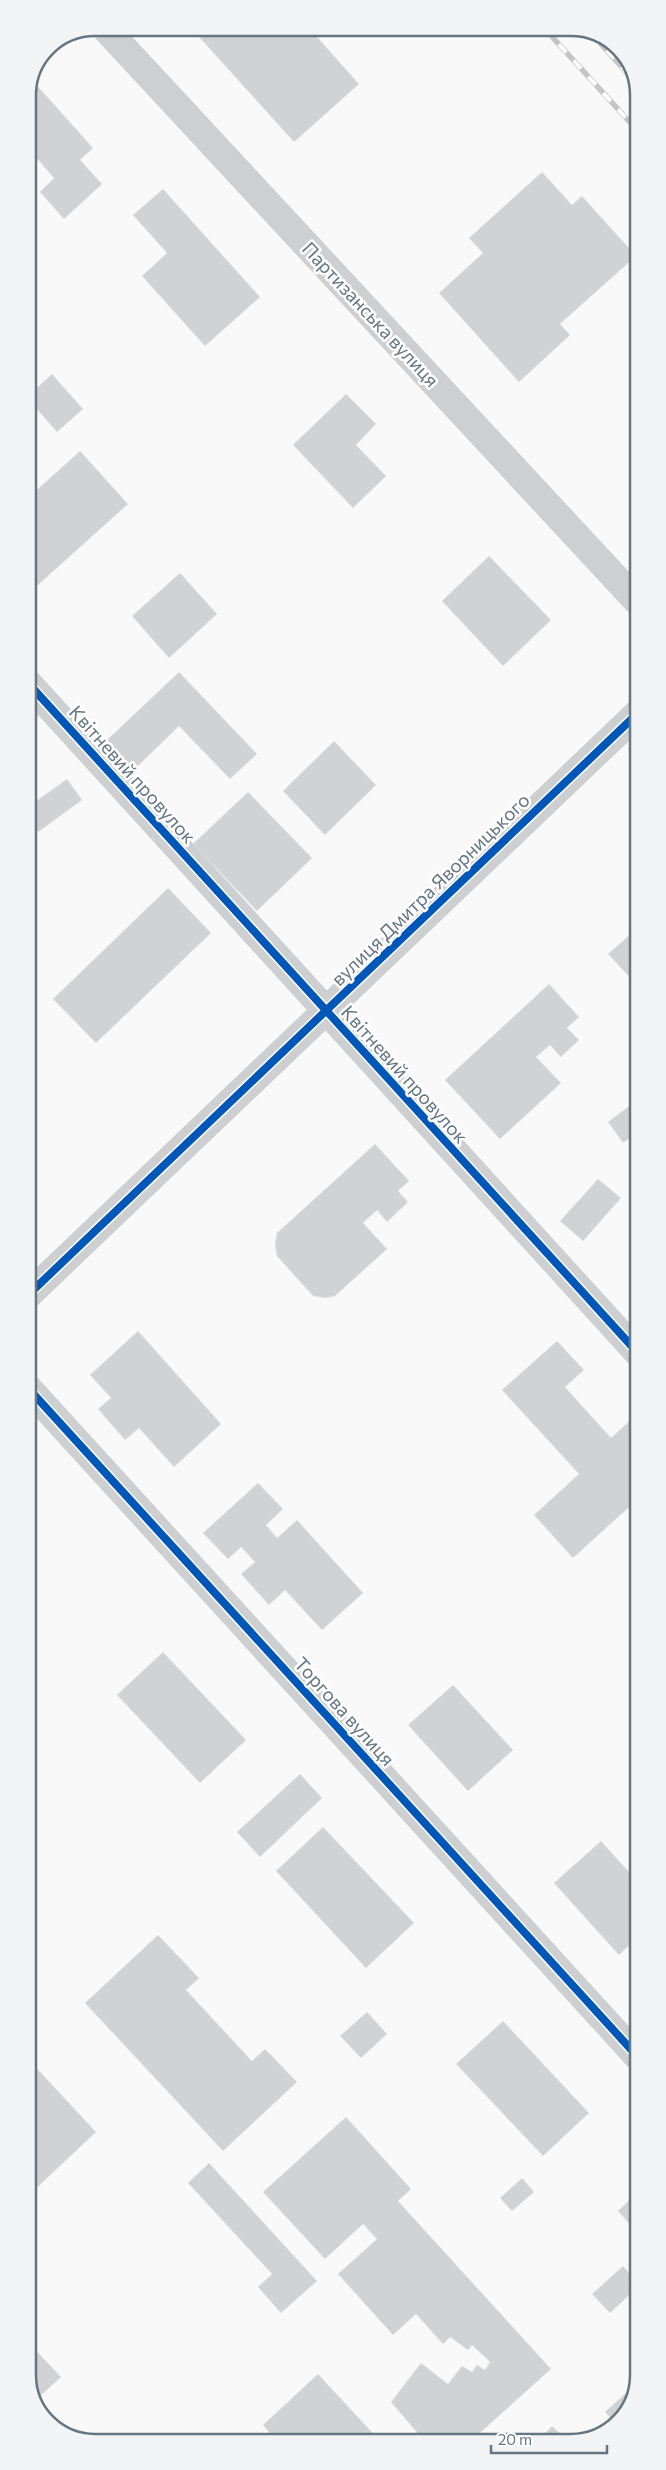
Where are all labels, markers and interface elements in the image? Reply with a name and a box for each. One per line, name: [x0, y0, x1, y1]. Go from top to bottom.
street label: Партизанська вулиця: [298, 237, 444, 391]
street label: Квітневий провулок: [65, 700, 201, 848]
street label: вулиця Дмитра Яворницького: [326, 788, 534, 990]
street label: Квітневий провулок: [337, 1000, 473, 1148]
street label: Торгова вулиця: [290, 1652, 400, 1770]
scale bar: [491, 2422, 607, 2454]
text: 20 m: [498, 2430, 532, 2448]

